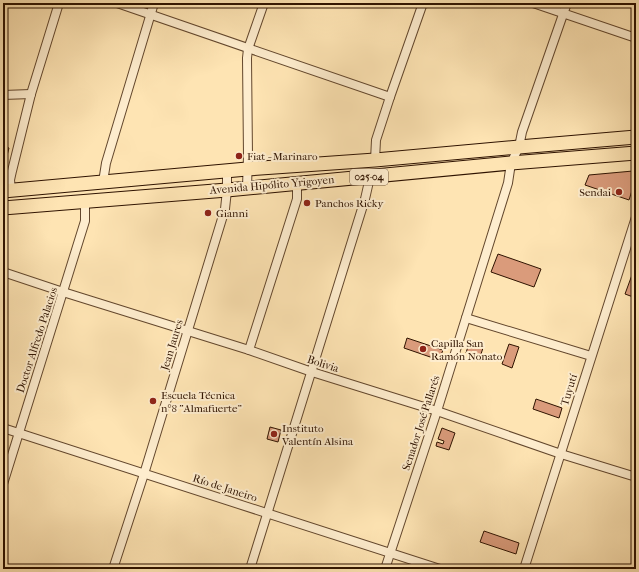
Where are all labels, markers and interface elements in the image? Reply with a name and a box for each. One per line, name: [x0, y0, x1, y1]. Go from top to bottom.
place label: Fiat - Marinaro: [247, 150, 318, 163]
marker: Fiat - Marinaro: [234, 151, 244, 161]
road number: 025-04: [350, 169, 388, 185]
street label: Avenida Hipólito Yrigoyen: [208, 173, 336, 197]
place label: Sendai: [579, 186, 612, 199]
marker: Sendai: [614, 187, 624, 197]
place label: Panchos Ricky: [315, 197, 385, 210]
marker: Panchos Ricky: [302, 198, 312, 208]
place label: Gianni: [216, 207, 249, 220]
marker: Gianni: [203, 208, 213, 218]
street label: Doctor Alfredo Palacios: [14, 285, 60, 395]
street label: Jean Jaures: [158, 318, 186, 373]
place label: Capilla San Ramón Nonato: [431, 337, 503, 363]
marker: Capilla San Ramón Nonato: [418, 344, 428, 354]
street label: Bolivia: [305, 353, 341, 376]
street label: Tuyutí: [558, 372, 580, 407]
street label: Senador José Pallarés: [399, 374, 443, 472]
place label: Escuela Técnica n°8 "Almafuerte": [161, 389, 242, 415]
marker: Escuela Técnica n°8 "Almafuerte": [148, 396, 158, 406]
place label: Instituto Valentín Alsina: [281, 422, 354, 448]
marker: Instituto Valentín Alsina: [269, 429, 279, 439]
street label: Río de Janeiro: [191, 471, 259, 505]

